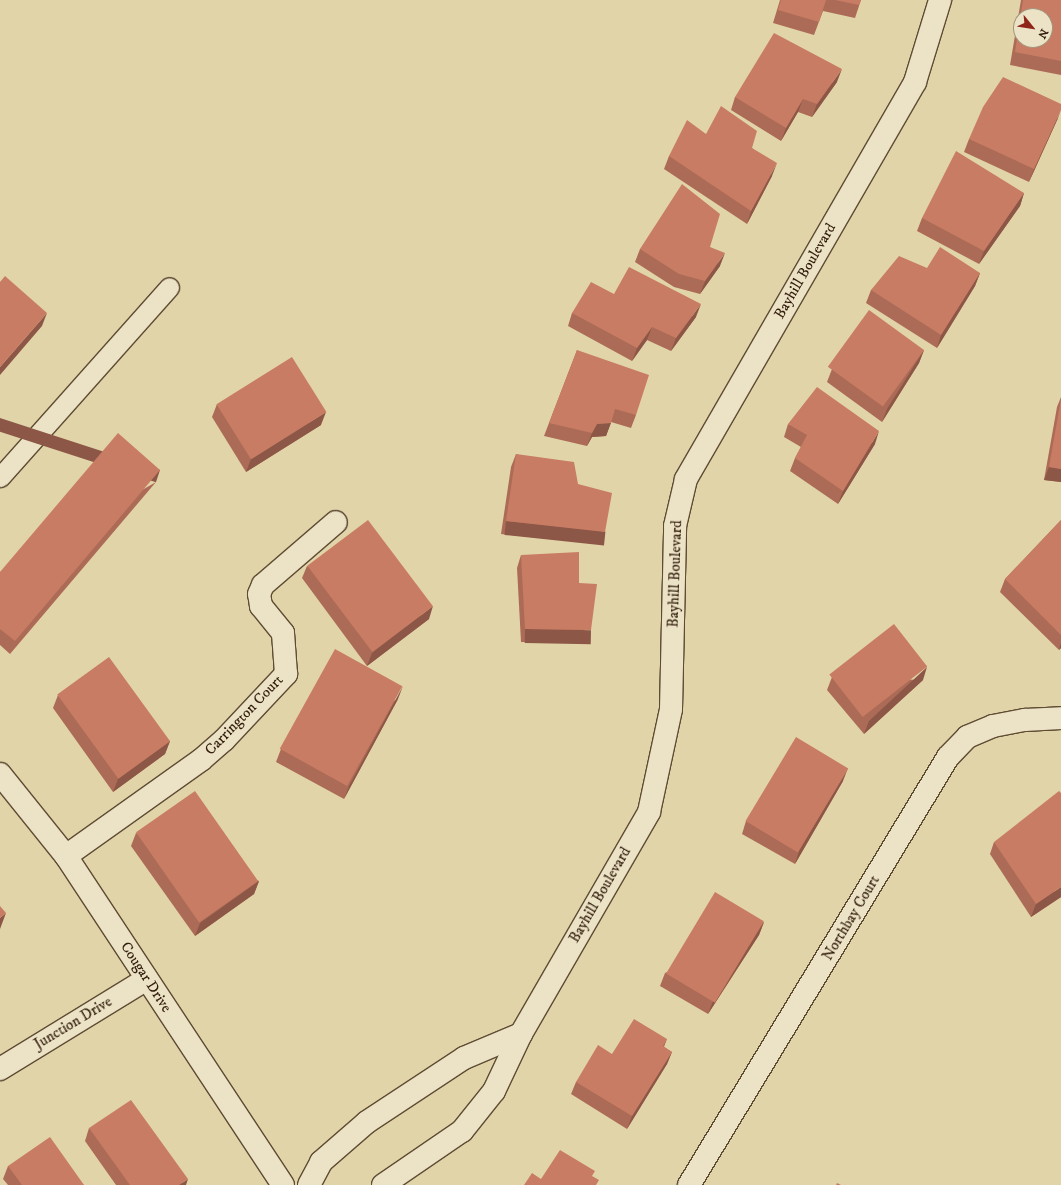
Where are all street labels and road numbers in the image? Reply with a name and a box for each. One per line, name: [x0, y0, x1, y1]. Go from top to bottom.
street label: Bayhill Boulevard: [770, 220, 840, 322]
street label: Bayhill Boulevard: [664, 520, 686, 628]
street label: Carrington Court: [201, 671, 287, 759]
street label: Bayhill Boulevard: [565, 844, 635, 946]
street label: Northbay Court: [819, 872, 883, 964]
street label: Cougar Drive: [117, 938, 175, 1016]
street label: Junction Drive: [31, 993, 115, 1053]

